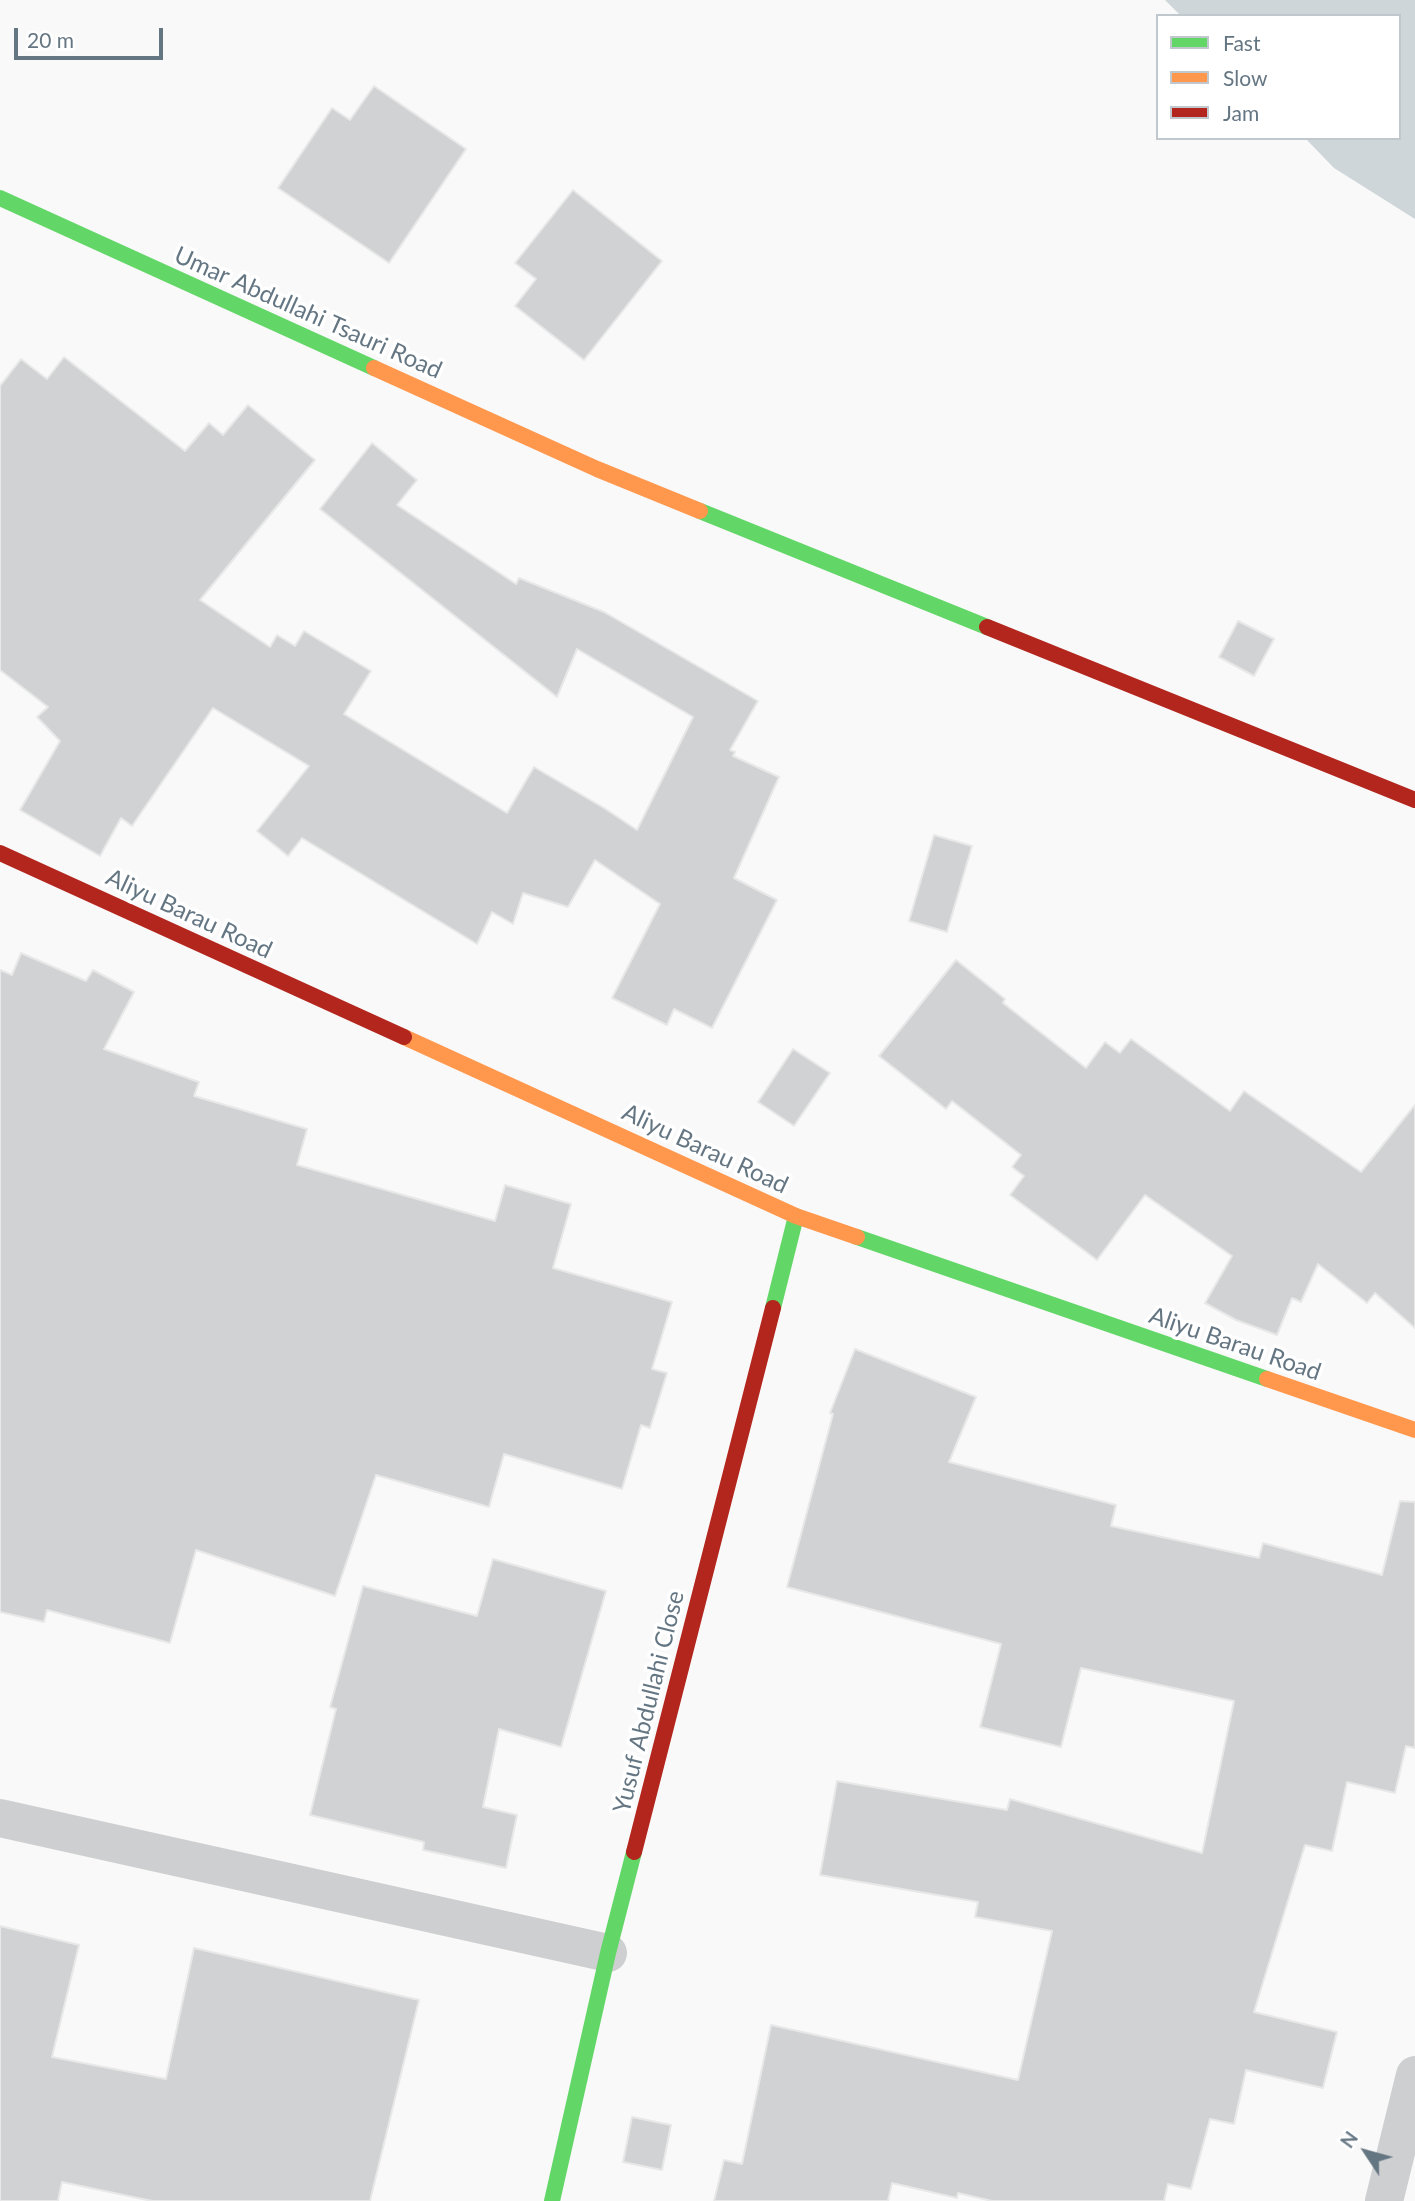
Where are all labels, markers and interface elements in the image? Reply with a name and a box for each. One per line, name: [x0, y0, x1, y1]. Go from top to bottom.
scale bar: [18, 14, 166, 58]
legend: [1156, 14, 1401, 140]
text: 20 m: [27, 27, 74, 52]
text: Fast: [1223, 30, 1260, 55]
text: Slow: [1223, 65, 1267, 90]
text: Jam: [1223, 100, 1259, 125]
street label: Umar Abdullahi Tsauri Road: [170, 241, 446, 385]
street label: Aliyu Barau Road: [101, 863, 277, 965]
street label: Aliyu Barau Road: [617, 1098, 793, 1200]
street label: Aliyu Barau Road: [1145, 1301, 1325, 1387]
street label: Yusuf Abdullahi Close: [607, 1588, 691, 1816]
north arrow: [1331, 2117, 1401, 2187]
text: N: [1335, 2127, 1362, 2152]

